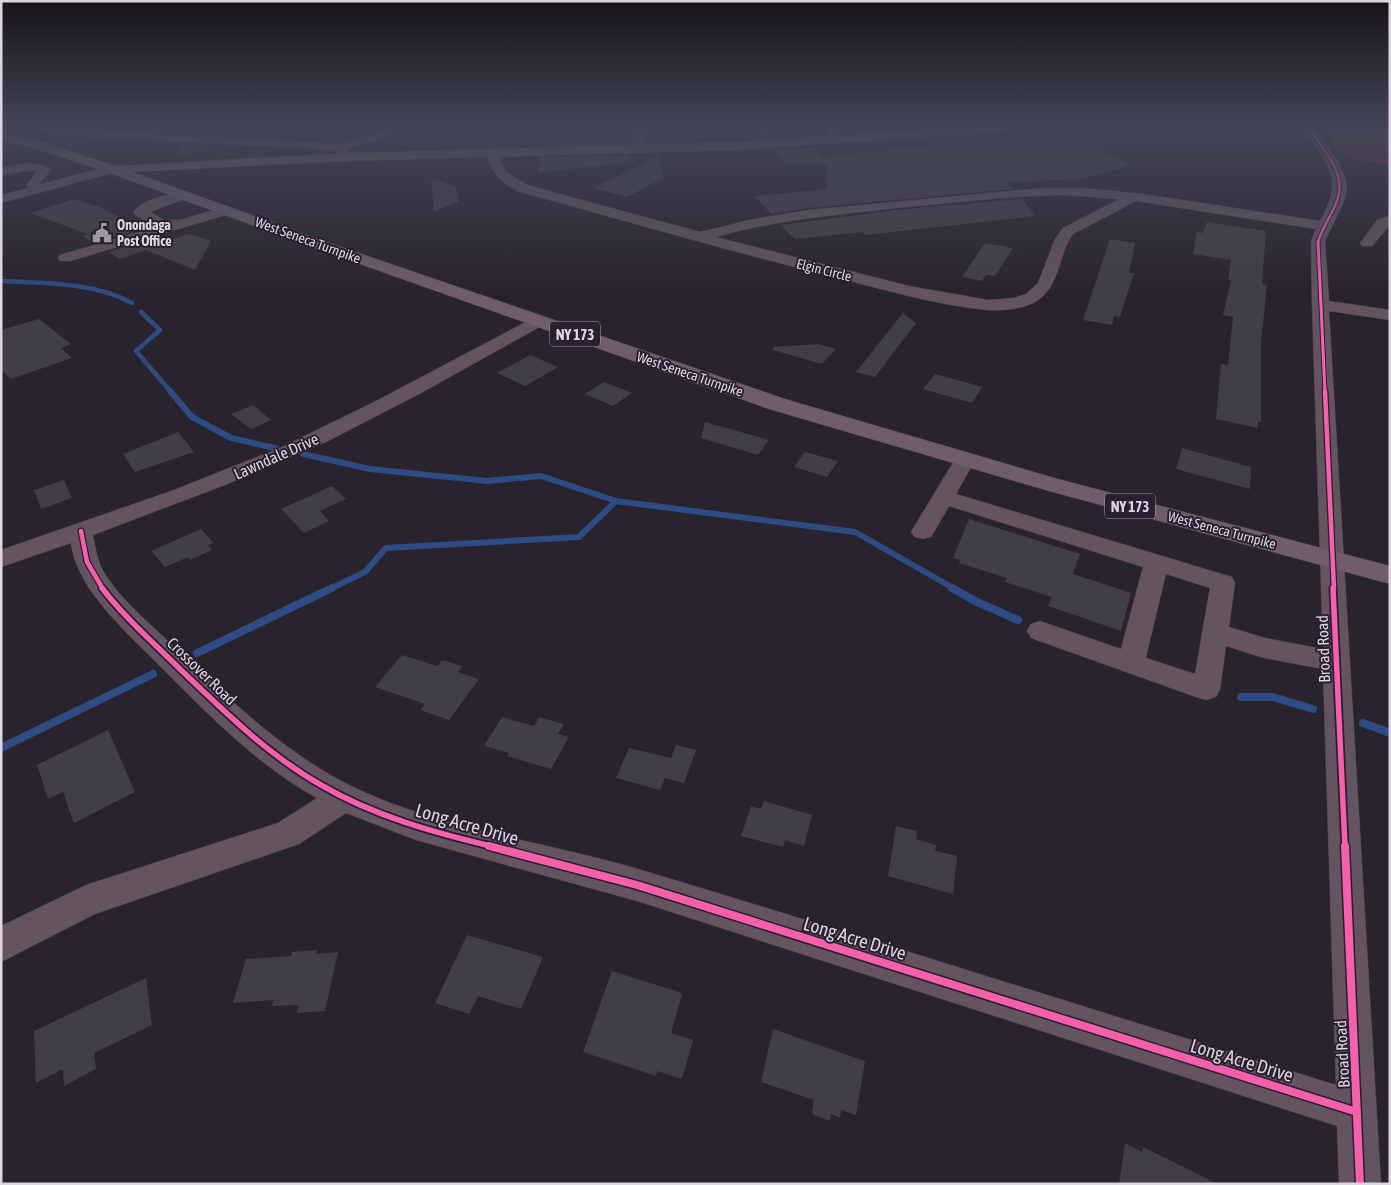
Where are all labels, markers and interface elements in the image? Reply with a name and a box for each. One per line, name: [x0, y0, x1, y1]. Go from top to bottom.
street label: West Seneca Turnpike: [253, 213, 363, 267]
place label: Onondaga Post Office: [117, 217, 172, 249]
public building icon: Onondaga Post Office: [91, 222, 113, 244]
street label: Elgin Circle: [795, 255, 853, 285]
road number: NY 173: [550, 322, 600, 346]
street label: West Seneca Turnpike: [635, 348, 745, 400]
street label: Lawndale Drive: [231, 429, 321, 483]
road number: NY 173: [1105, 494, 1155, 518]
street label: West Seneca Turnpike: [1166, 508, 1278, 552]
street label: Broad Road: [1313, 615, 1333, 683]
street label: Crossover Road: [164, 634, 240, 708]
street label: Long Acre Drive: [413, 799, 521, 849]
street label: Long Acre Drive: [801, 912, 909, 964]
street label: Broad Road: [1331, 1020, 1353, 1088]
street label: Long Acre Drive: [1188, 1034, 1296, 1086]

